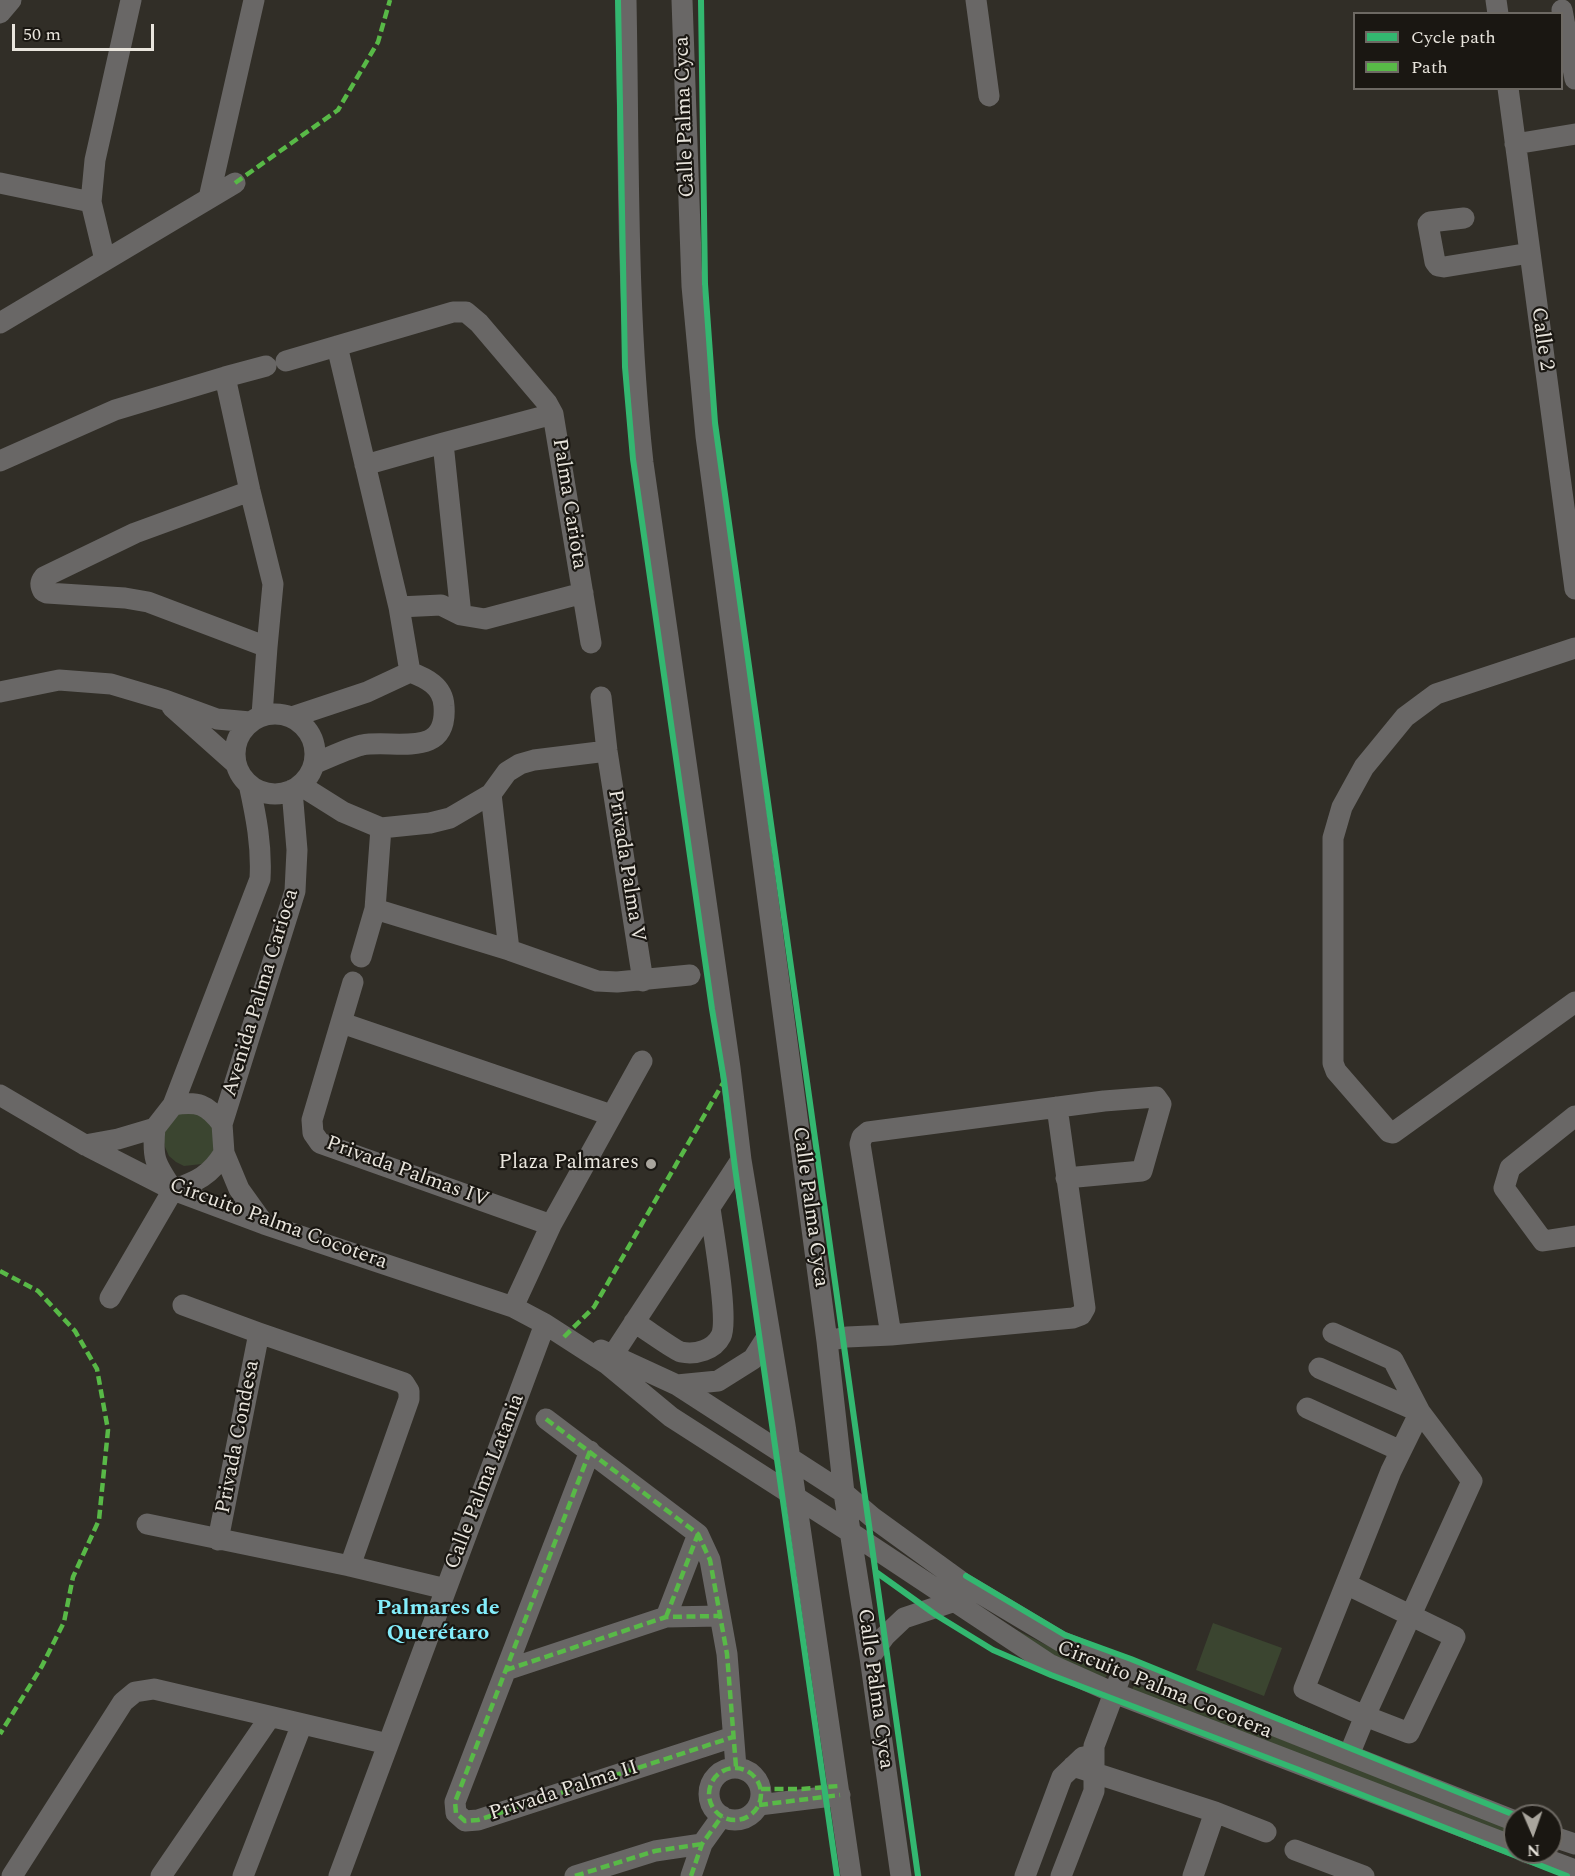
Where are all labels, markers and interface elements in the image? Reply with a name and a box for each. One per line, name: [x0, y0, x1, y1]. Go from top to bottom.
scale bar: [15, 12, 158, 50]
legend: [1353, 12, 1563, 90]
text: 50 m: [23, 21, 61, 48]
text: Cycle path: [1411, 24, 1496, 51]
street label: Calle Palma Cyca: [671, 36, 701, 198]
text: Path: [1411, 54, 1448, 81]
street label: Calle 2: [1524, 306, 1558, 372]
street label: Palma Cariota: [545, 437, 591, 571]
street label: Privada Palma V: [601, 788, 649, 944]
street label: Avenida Palma Carioca: [218, 886, 306, 1100]
street label: Calle Palma Cyca: [785, 1125, 833, 1289]
street label: Privada Palmas IV: [322, 1132, 492, 1214]
place label: Plaza Palmares: [499, 1151, 639, 1177]
marker: Plaza Palmares: [644, 1157, 658, 1171]
street label: Circuito Palma Cocotera: [166, 1174, 390, 1276]
street label: Privada Condesa: [212, 1358, 266, 1516]
street label: Calle Palma Latania: [441, 1391, 531, 1573]
district label: Palmares de Querétaro: [376, 1597, 500, 1648]
street label: Calle Palma Cyca: [850, 1607, 898, 1771]
street label: Circuito Palma Cocotera: [1053, 1636, 1275, 1746]
street label: Privada Palma II: [486, 1756, 642, 1828]
north arrow: [1503, 1804, 1563, 1864]
text: N: [1527, 1838, 1541, 1862]

